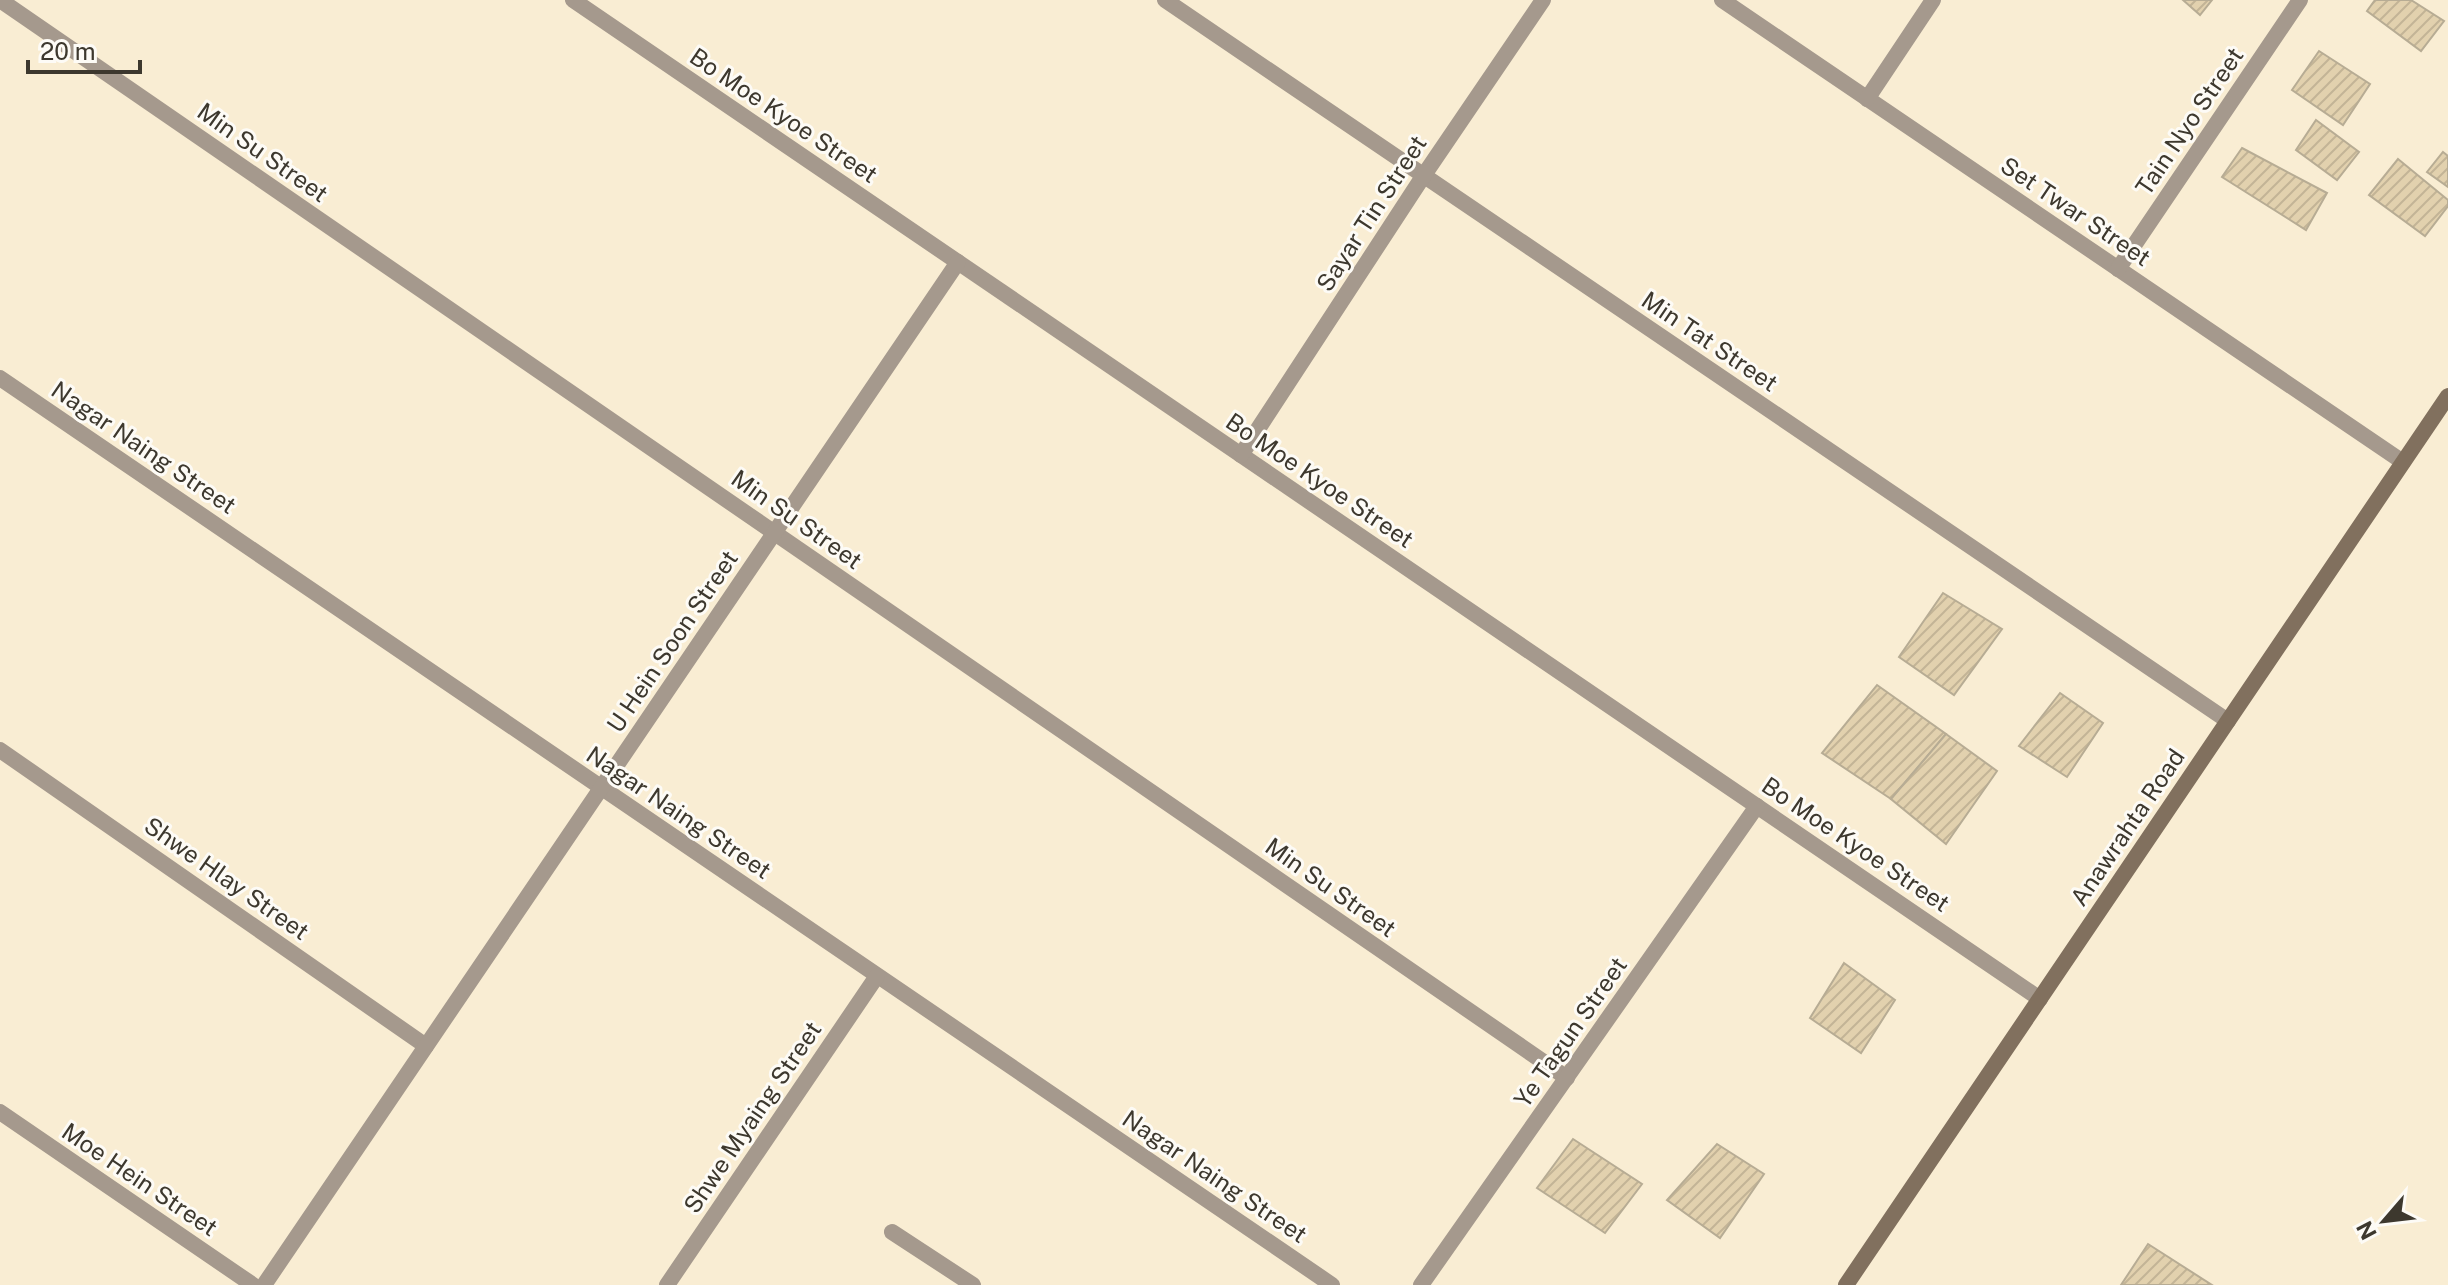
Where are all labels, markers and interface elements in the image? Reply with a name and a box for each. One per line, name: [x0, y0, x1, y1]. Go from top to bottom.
scale bar: [28, 24, 140, 74]
text: 20 m: [40, 37, 96, 65]
street label: Bo Moe Kyoe Street: [685, 42, 883, 188]
street label: Tain Nyo Street: [2129, 42, 2249, 200]
street label: Min Su Street: [192, 97, 334, 207]
street label: Sayar Tin Street: [1310, 130, 1432, 296]
street label: Set Twar Street: [1996, 151, 2156, 271]
street label: Min Tat Street: [1637, 285, 1783, 397]
street label: Nagar Naing Street: [46, 375, 242, 519]
street label: Bo Moe Kyoe Street: [1221, 407, 1419, 553]
street label: Min Su Street: [726, 464, 868, 574]
street label: U Hein Soon Street: [601, 545, 743, 737]
street label: Nagar Naing Street: [581, 740, 777, 884]
street label: Anawrahta Road: [2064, 743, 2190, 911]
street label: Bo Moe Kyoe Street: [1757, 771, 1955, 917]
street label: Shwe Hlay Street: [139, 811, 315, 945]
street label: Min Su Street: [1260, 832, 1402, 942]
street label: Ye Tagun Street: [1508, 952, 1632, 1112]
street label: Shwe Myaing Street: [677, 1016, 827, 1218]
street label: Nagar Naing Street: [1117, 1104, 1313, 1248]
street label: Moe Hein Street: [57, 1117, 223, 1241]
north arrow: [2344, 1181, 2424, 1261]
text: N: [2351, 1217, 2382, 1244]

